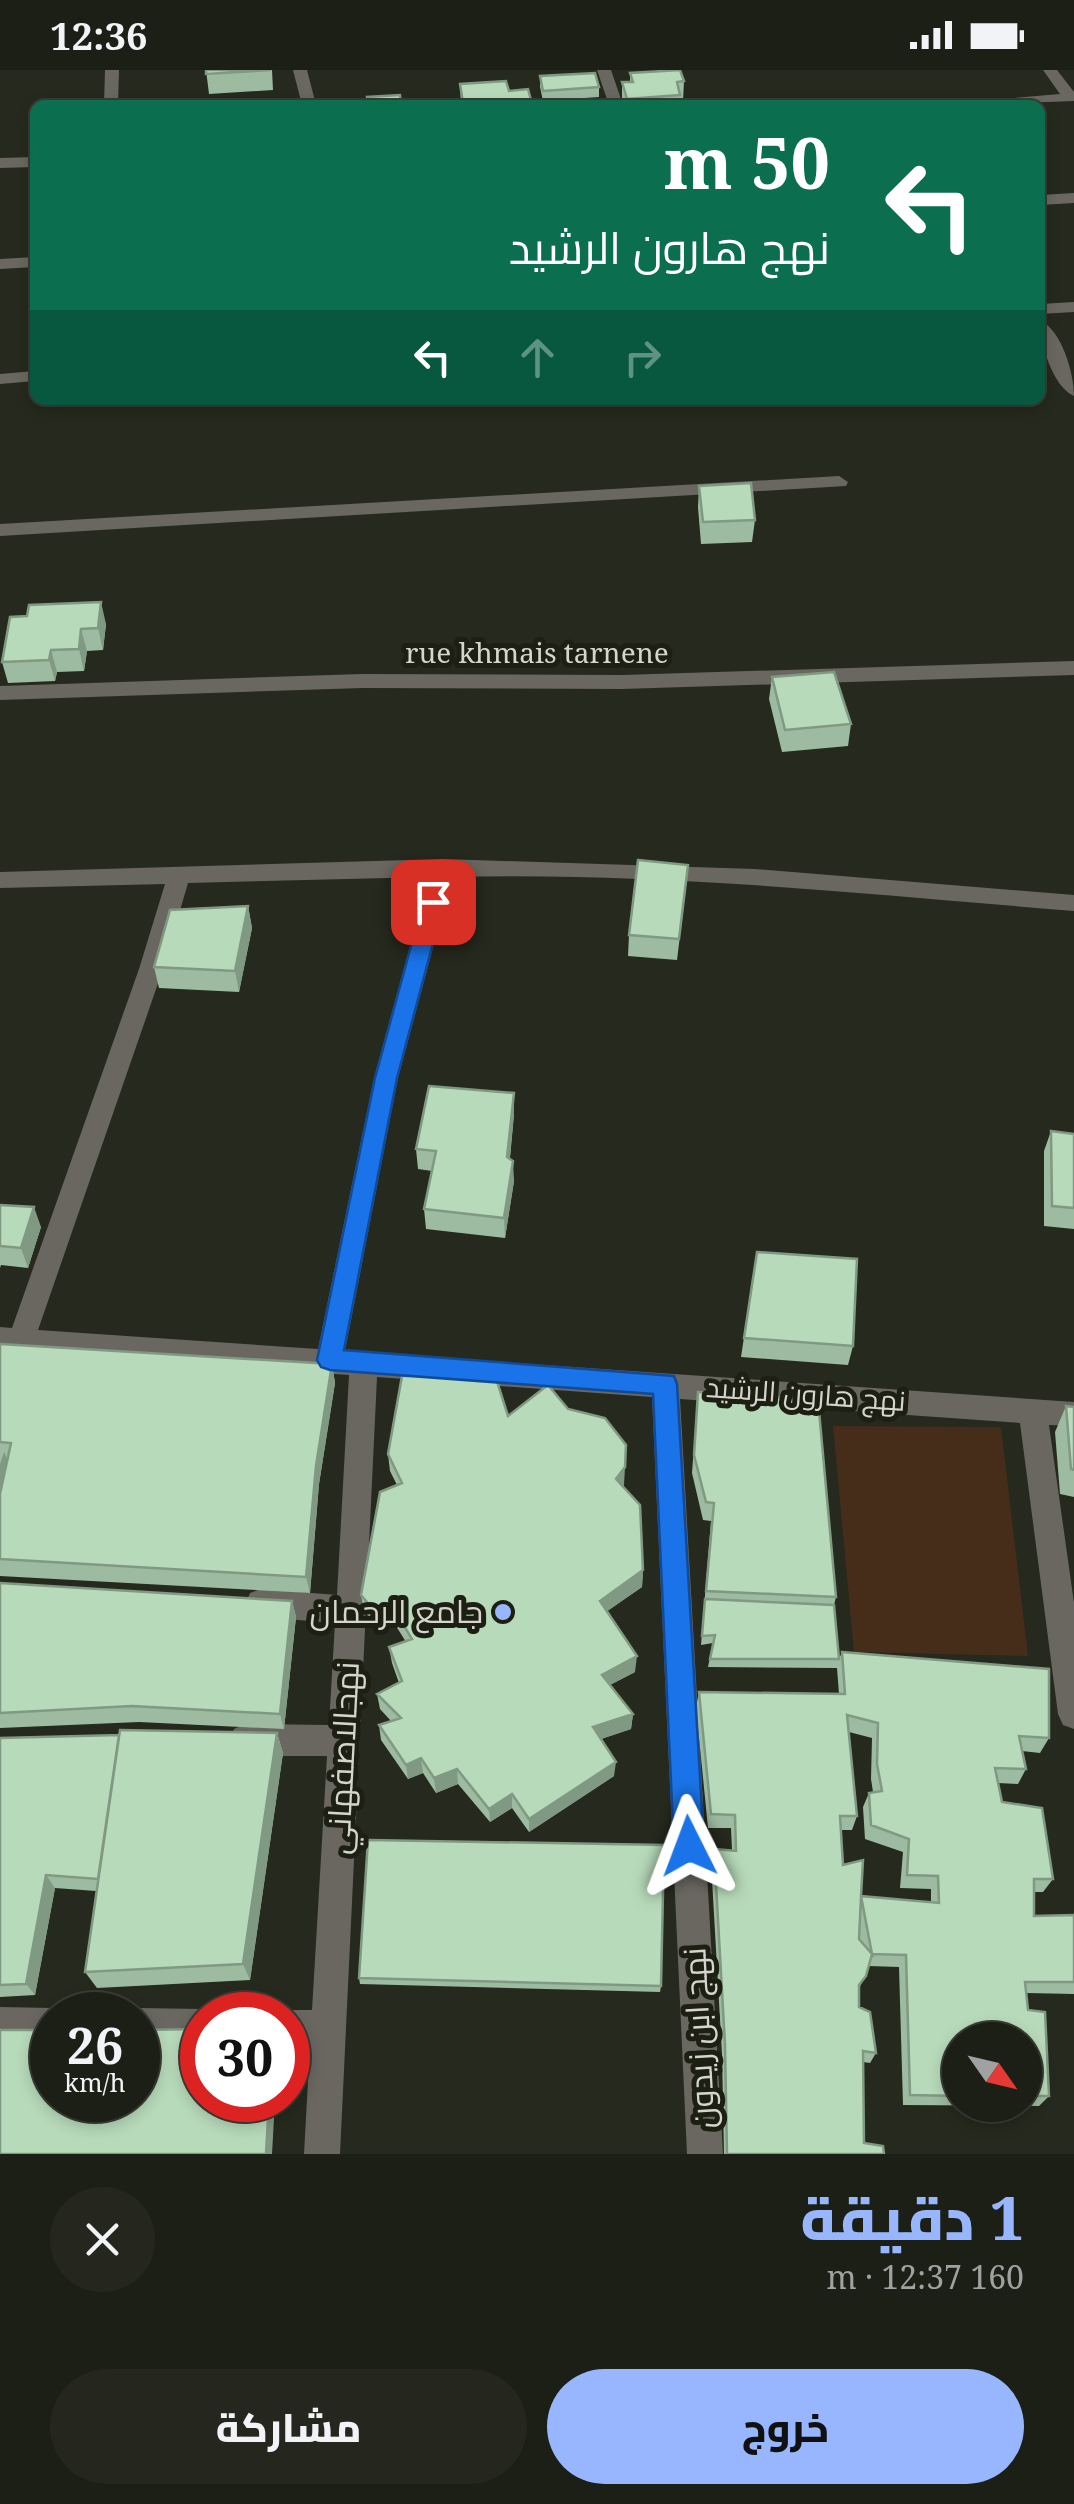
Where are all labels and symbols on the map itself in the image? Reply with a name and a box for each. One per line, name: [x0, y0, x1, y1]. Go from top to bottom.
street label: rue khmais tarnene: [405, 633, 669, 671]
pin: [391, 860, 476, 945]
street label: نهج هارون الرشيد: [705, 1367, 907, 1420]
place label: جامع الرحمان: [310, 1589, 483, 1634]
marker: جامع الرحمان: [492, 1601, 514, 1623]
street label: نهجالاصفهاني: [315, 1660, 373, 1856]
position arrow: [637, 1794, 741, 1898]
street label: نهج ابن زيدون: [671, 1946, 726, 2130]
speed limit sign: 30: [180, 1992, 310, 2122]
north arrow: [942, 2022, 1042, 2122]

